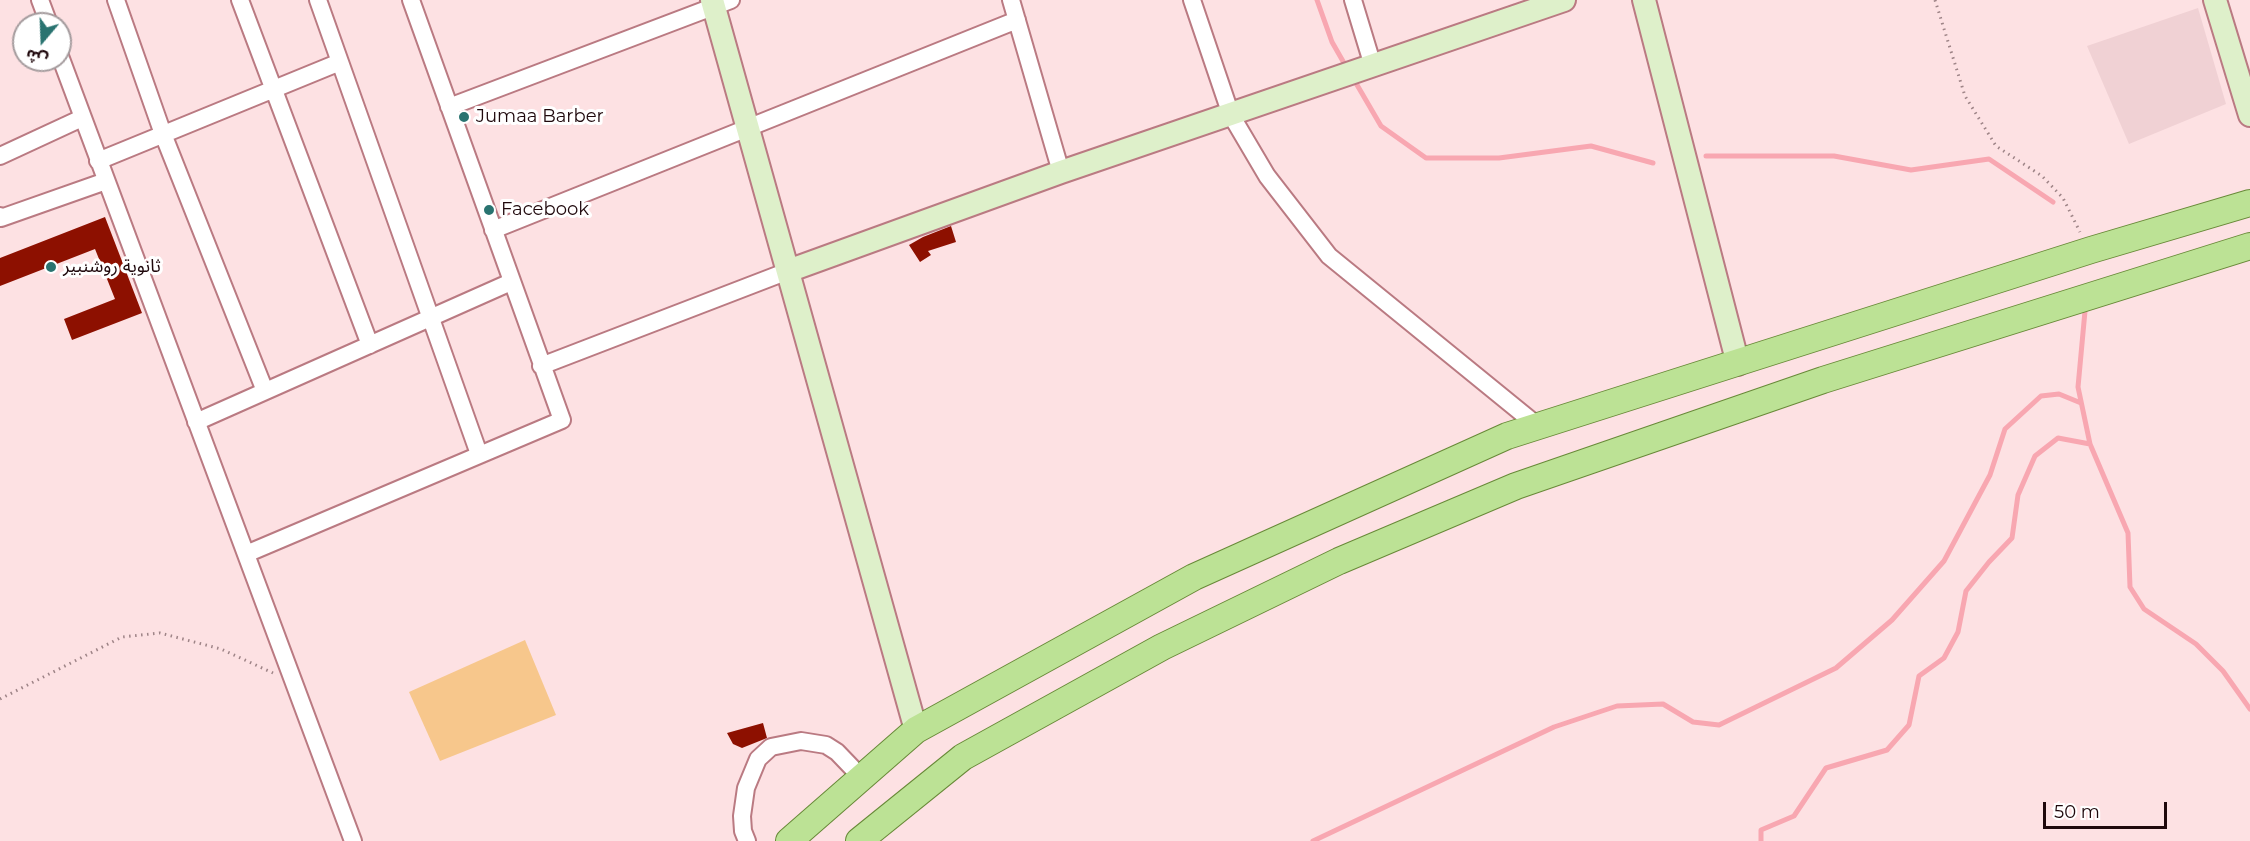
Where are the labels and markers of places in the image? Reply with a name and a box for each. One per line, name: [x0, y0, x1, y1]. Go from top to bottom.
place label: Jumaa Barber: [476, 106, 604, 128]
marker: Jumaa Barber: [457, 110, 471, 124]
place label: Facebook: [501, 199, 589, 221]
marker: Facebook: [482, 203, 496, 217]
place label: ثانوية روشنبير: [63, 256, 161, 278]
marker: ثانوية روشنبير: [44, 260, 58, 274]

